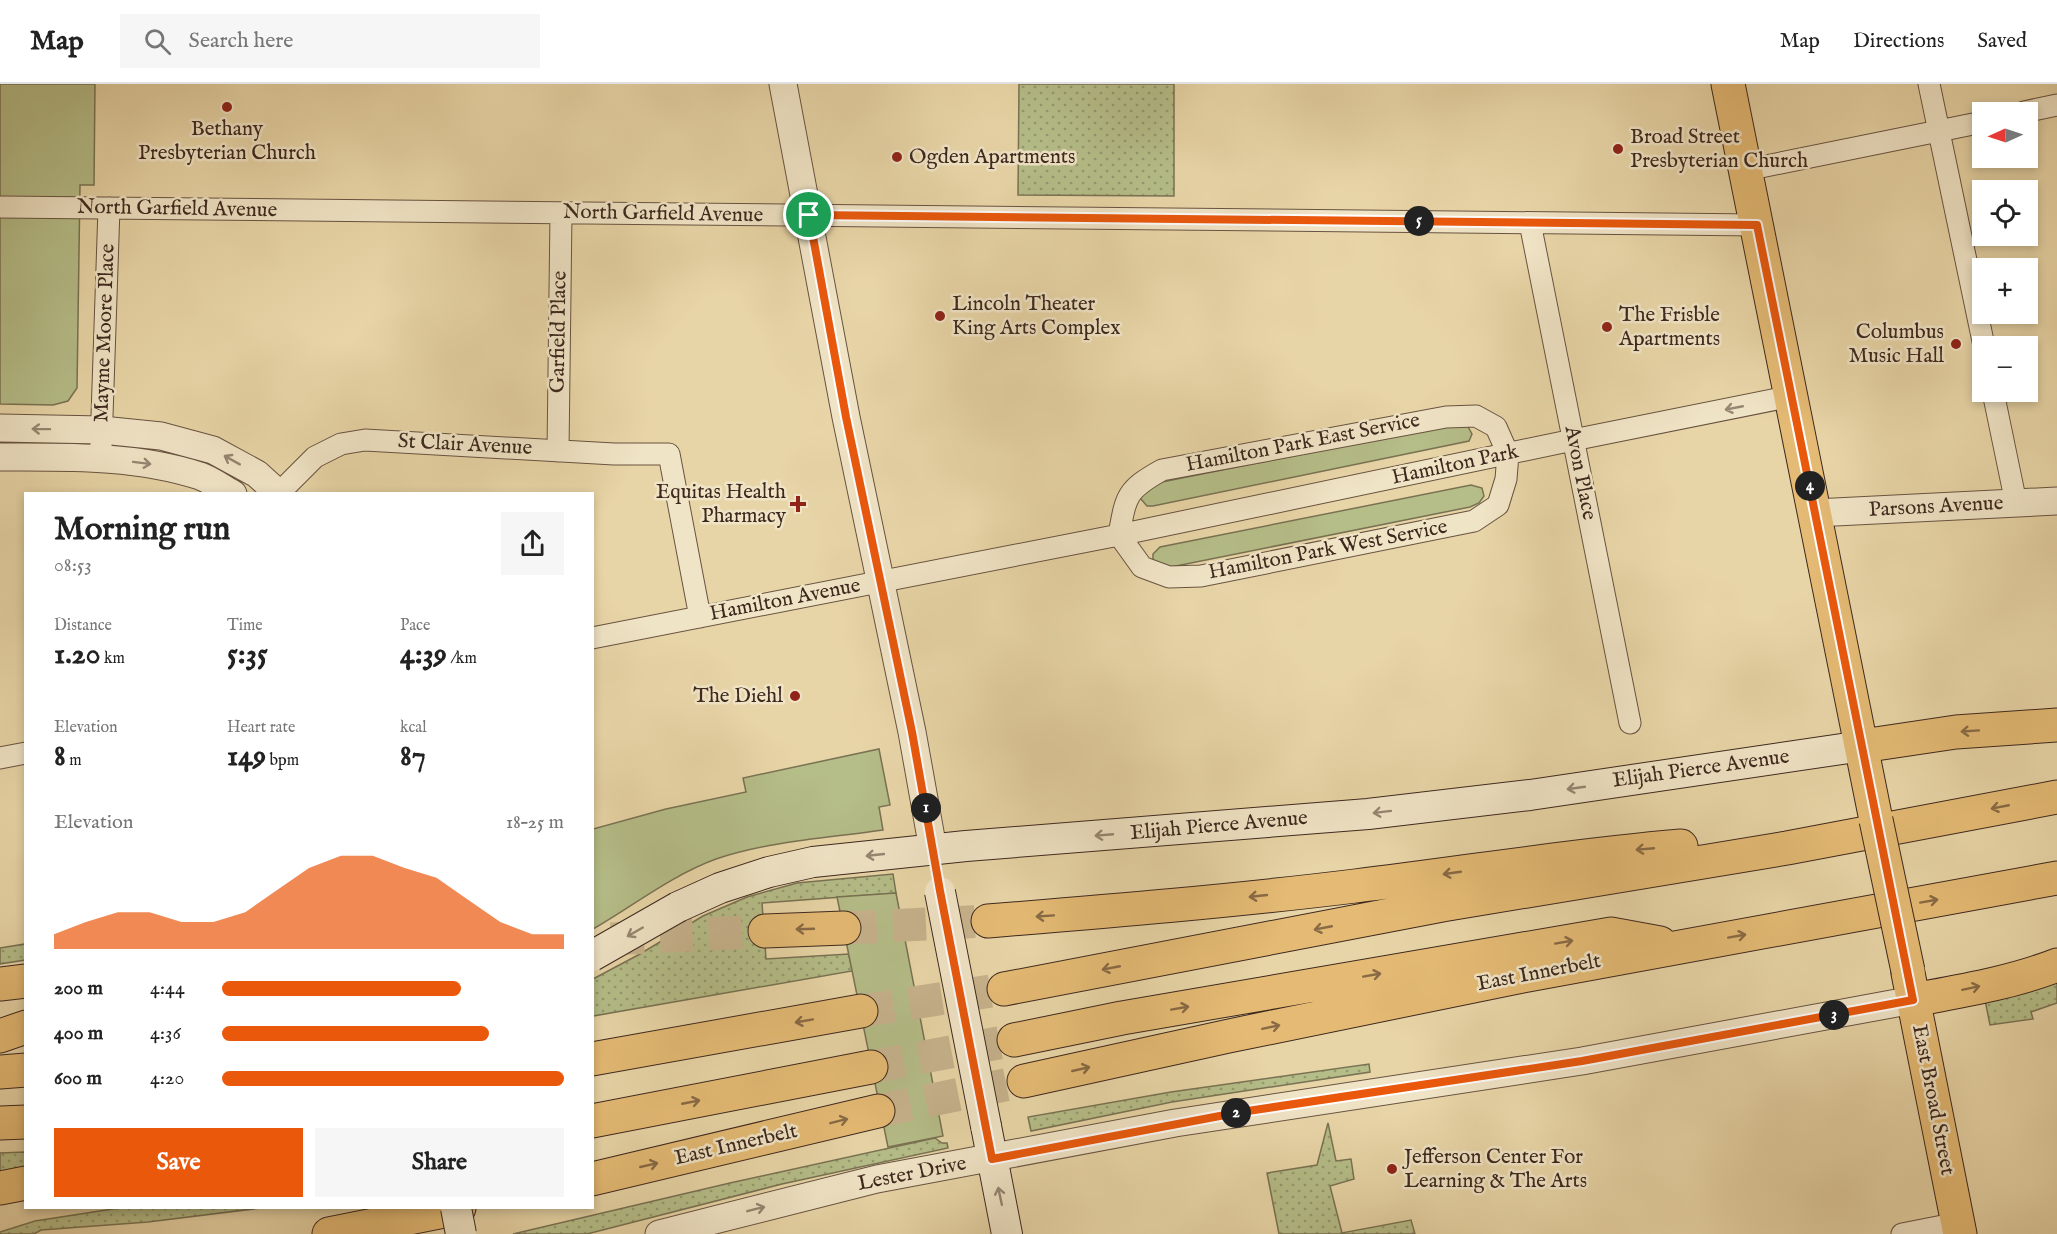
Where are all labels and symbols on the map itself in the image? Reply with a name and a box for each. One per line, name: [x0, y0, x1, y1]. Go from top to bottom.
marker: Bethany Presbyterian Church: [220, 100, 234, 114]
north arrow: [1972, 102, 2038, 168]
place label: Bethany Presbyterian Church: [138, 116, 316, 167]
place label: Broad Street Presbyterian Church: [1630, 124, 1808, 175]
marker: Broad Street Presbyterian Church: [1611, 142, 1625, 156]
place label: Ogden Apartments: [909, 144, 1075, 171]
marker: Ogden Apartments: [890, 150, 904, 164]
pin: [783, 189, 834, 240]
street label: North Garfield Avenue: [77, 194, 278, 224]
street label: North Garfield Avenue: [563, 199, 764, 229]
pin: 5: [1404, 206, 1434, 236]
street label: Mayme Moore Place: [88, 243, 122, 423]
street label: Garfield Place: [544, 270, 574, 393]
place label: Lincoln Theater King Arts Complex: [952, 291, 1120, 342]
place label: The Frisble Apartments: [1618, 302, 1720, 353]
marker: Lincoln Theater King Arts Complex: [933, 309, 947, 323]
place label: Columbus Music Hall: [1848, 319, 1944, 370]
marker: The Frisble Apartments: [1600, 320, 1614, 334]
marker: Columbus Music Hall: [1949, 337, 1963, 351]
one-way arrow: [1725, 403, 1745, 414]
street label: Hamilton Park East Service: [1184, 407, 1423, 479]
one-way arrow: [32, 423, 52, 434]
street label: Avon Place: [1557, 423, 1602, 523]
street label: St Clair Avenue: [397, 428, 533, 462]
street label: Hamilton Park: [1389, 438, 1522, 492]
one-way arrow: [223, 454, 241, 465]
one-way arrow: [132, 458, 152, 469]
pin: 4: [1795, 471, 1825, 501]
place label: Equitas Health Pharmacy: [656, 479, 787, 530]
street label: Parsons Avenue: [1868, 490, 2004, 524]
marker: Equitas Health Pharmacy: [791, 497, 805, 511]
street label: Hamilton Park West Service: [1206, 514, 1450, 586]
street label: Hamilton Avenue: [707, 572, 863, 628]
place label: The Diehl: [693, 683, 783, 710]
marker: The Diehl: [788, 689, 802, 703]
one-way arrow: [1960, 726, 1980, 737]
street label: Elijah Pierce Avenue: [1611, 743, 1791, 795]
one-way arrow: [1566, 782, 1586, 793]
pin: 1: [911, 793, 941, 823]
one-way arrow: [1990, 802, 2010, 813]
street label: Elijah Pierce Avenue: [1129, 805, 1309, 847]
one-way arrow: [1373, 807, 1393, 818]
one-way arrow: [1095, 830, 1115, 841]
one-way arrow: [1636, 844, 1655, 855]
one-way arrow: [865, 850, 885, 861]
one-way arrow: [1442, 868, 1462, 879]
one-way arrow: [1248, 891, 1268, 902]
one-way arrow: [1918, 895, 1938, 906]
one-way arrow: [1035, 911, 1055, 922]
one-way arrow: [1314, 923, 1333, 934]
one-way arrow: [795, 924, 815, 935]
one-way arrow: [627, 926, 644, 938]
one-way arrow: [1727, 931, 1746, 942]
one-way arrow: [1554, 936, 1573, 947]
street label: East Innerbelt: [1475, 948, 1603, 998]
one-way arrow: [1101, 963, 1121, 974]
one-way arrow: [1361, 969, 1381, 980]
one-way arrow: [1961, 982, 1980, 994]
pin: 3: [1819, 1000, 1849, 1030]
one-way arrow: [1169, 1002, 1189, 1013]
one-way arrow: [795, 1016, 814, 1027]
one-way arrow: [1262, 1021, 1281, 1033]
street label: East Broad Street: [1905, 1022, 1961, 1178]
one-way arrow: [1071, 1062, 1090, 1074]
one-way arrow: [681, 1096, 700, 1107]
pin: 2: [1221, 1098, 1251, 1128]
one-way arrow: [829, 1114, 848, 1126]
street label: East Innerbelt: [672, 1118, 800, 1172]
place label: Jefferson Center For Learning & The Arts: [1402, 1144, 1587, 1195]
street label: Lester Drive: [855, 1150, 969, 1198]
one-way arrow: [640, 1159, 659, 1171]
marker: Jefferson Center For Learning & The Arts: [1385, 1162, 1399, 1176]
one-way arrow: [994, 1187, 1005, 1207]
one-way arrow: [746, 1203, 765, 1215]

